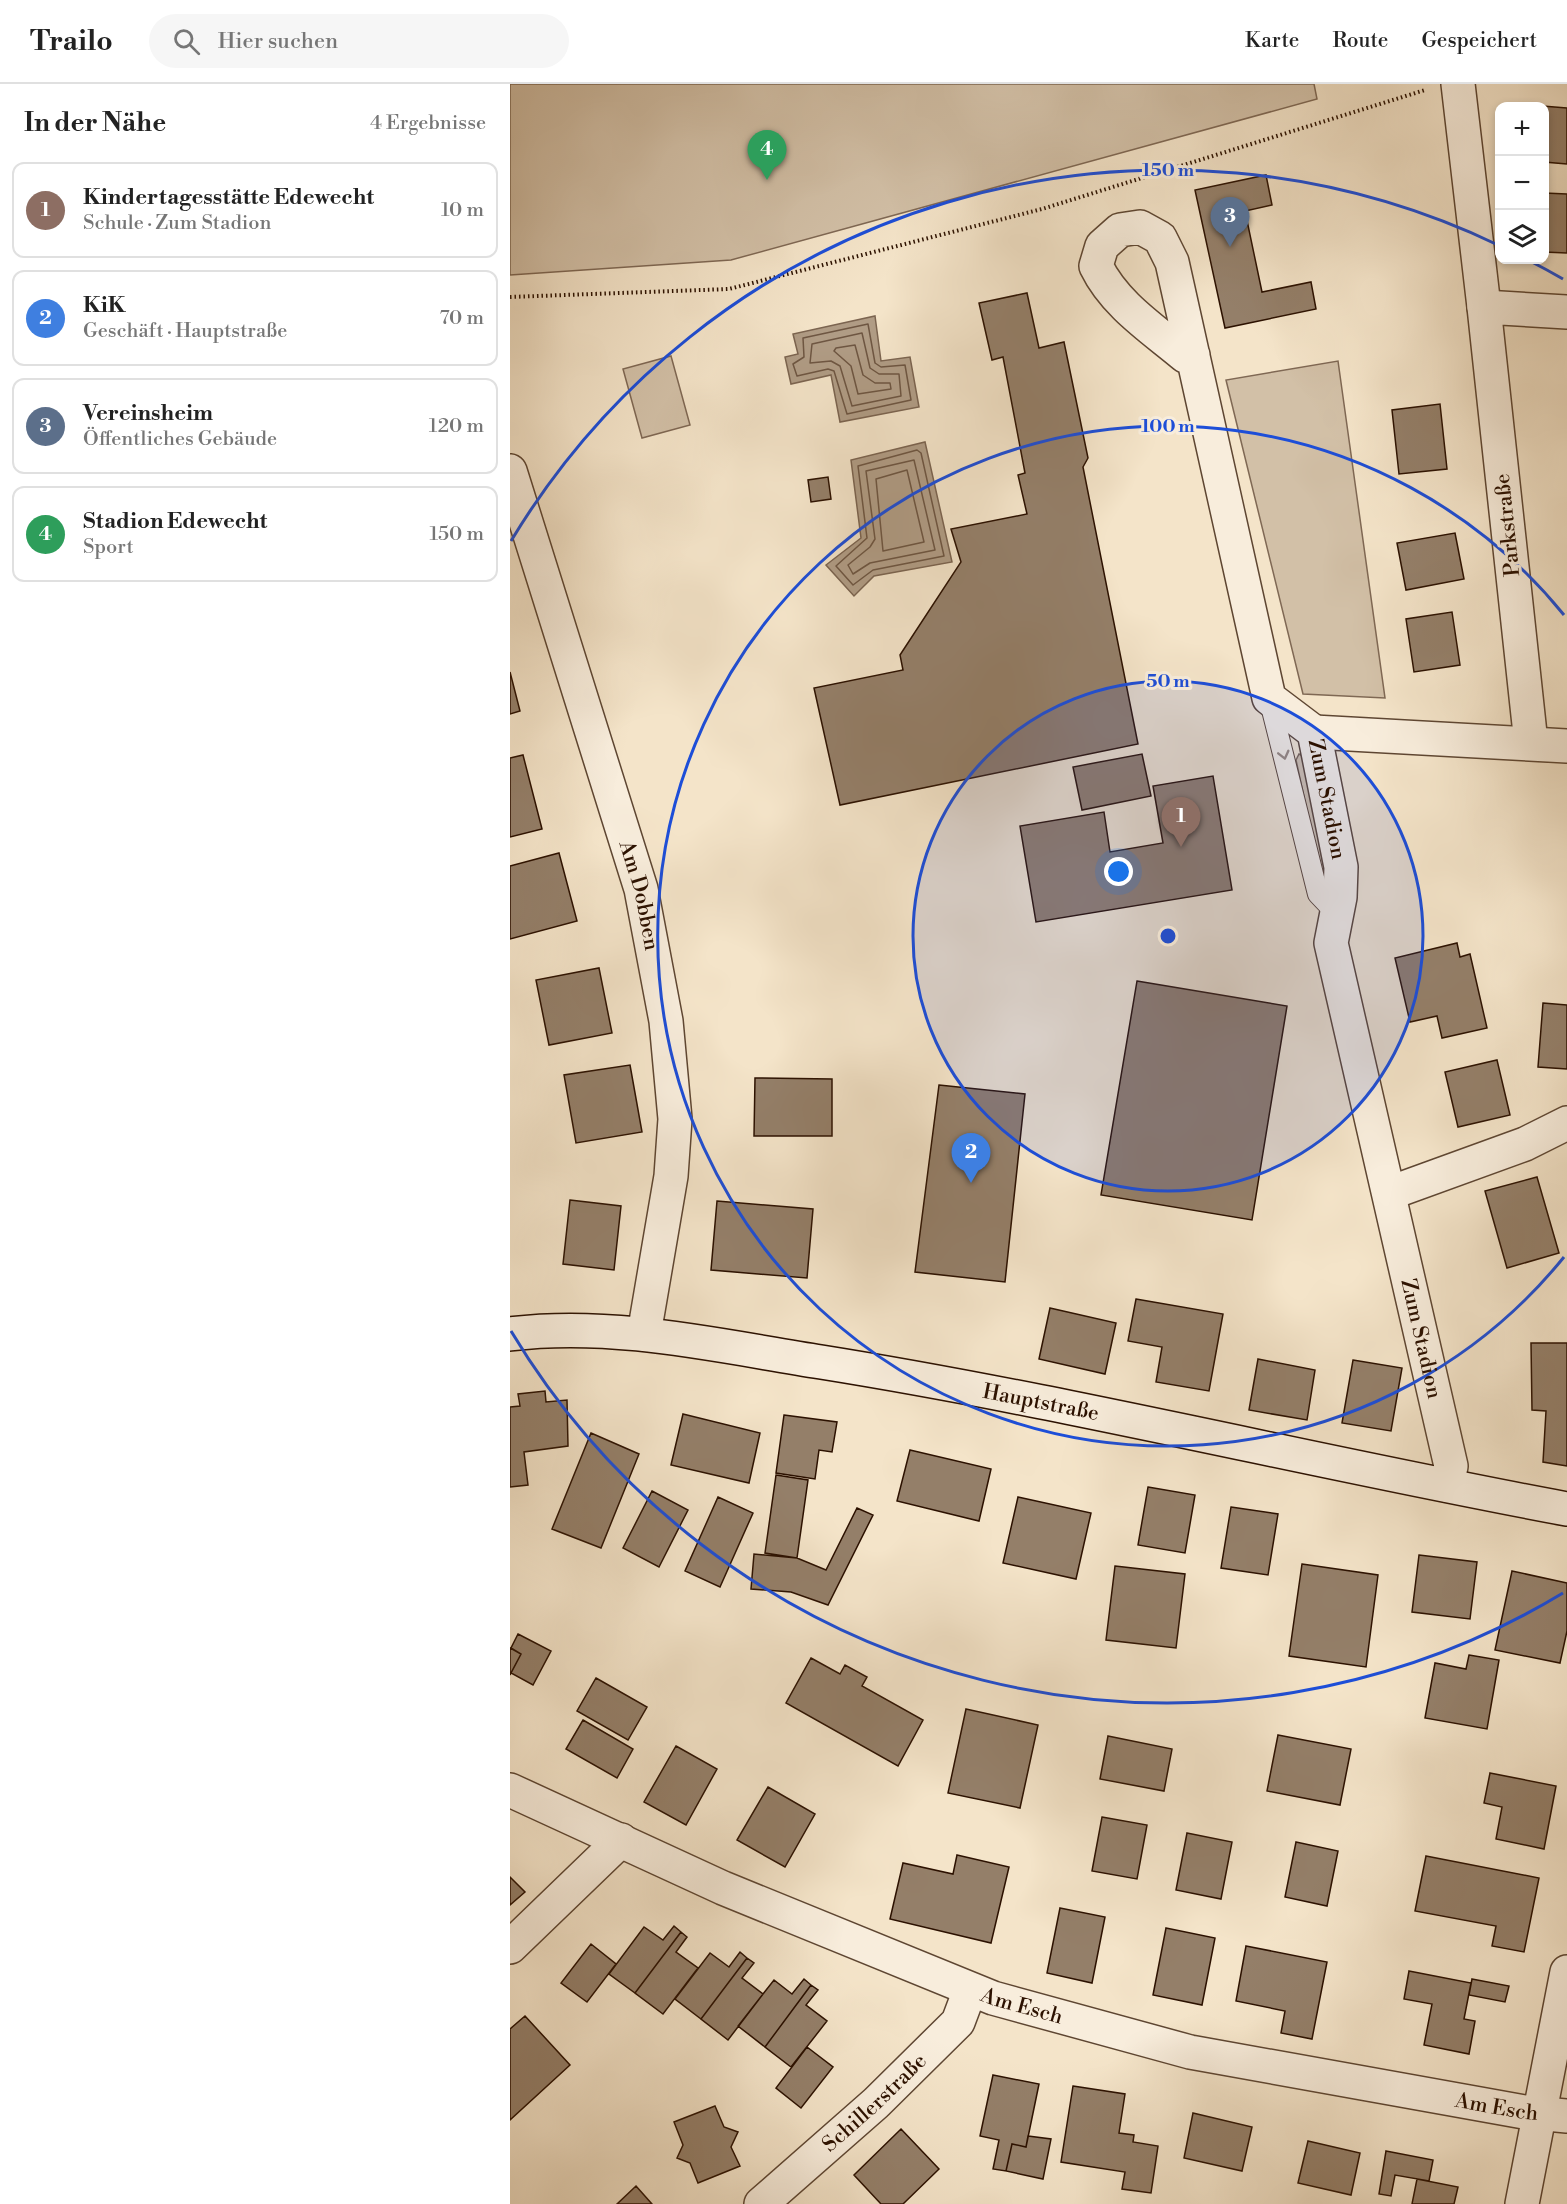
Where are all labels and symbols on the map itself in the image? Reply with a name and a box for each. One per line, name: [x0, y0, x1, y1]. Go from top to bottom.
pin: 4: [748, 130, 786, 180]
text: 150 m: [1142, 159, 1195, 182]
pin: 3: [1210, 198, 1250, 247]
text: 100 m: [1141, 415, 1195, 438]
street label: Parkstraße: [1490, 472, 1526, 578]
text: 50 m: [1146, 670, 1190, 693]
street label: Zum Stadion: [1302, 737, 1351, 862]
one-way arrow: [1276, 750, 1289, 760]
pin: 1: [1162, 798, 1200, 847]
street label: Am Dobben: [612, 837, 664, 953]
your location: [1104, 857, 1133, 886]
centre of rings: [1158, 926, 1178, 946]
pin: 2: [952, 1134, 990, 1183]
street label: Zum Stadion: [1394, 1276, 1447, 1402]
street label: Hauptstraße: [980, 1379, 1101, 1427]
street label: Am Esch: [976, 1982, 1066, 2031]
street label: Schillerstraße: [817, 2048, 932, 2158]
street label: Am Esch: [1452, 2088, 1540, 2127]

